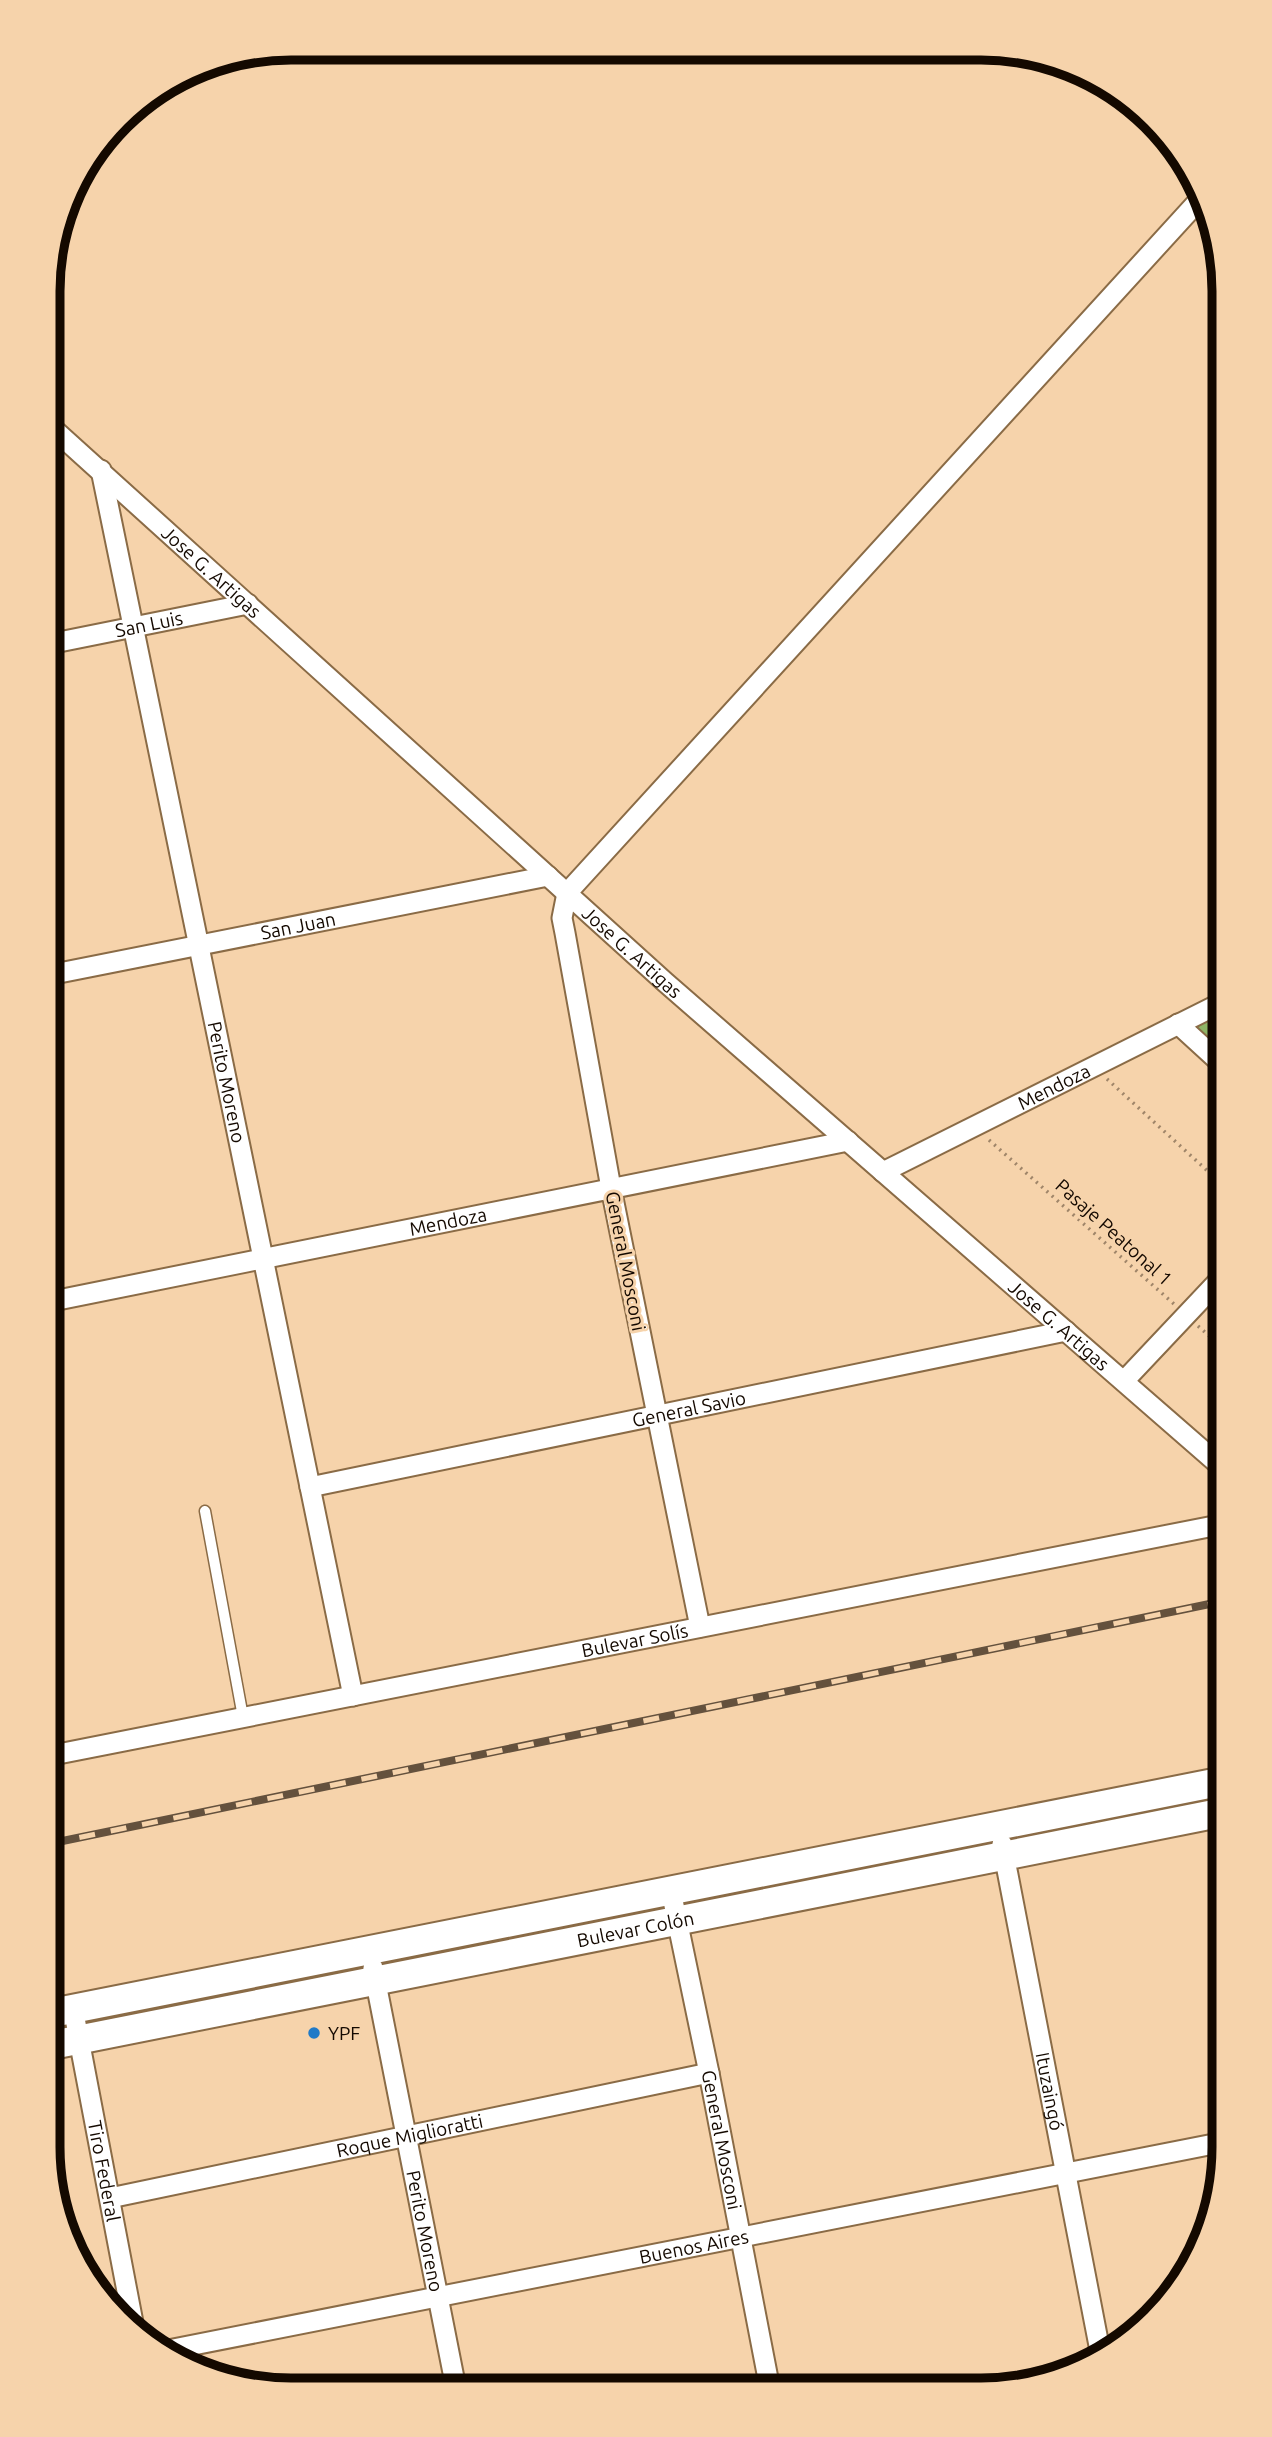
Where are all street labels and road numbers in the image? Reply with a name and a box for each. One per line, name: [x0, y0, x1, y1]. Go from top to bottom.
street label: Jose G. Artigas: [157, 521, 266, 622]
street label: San Luis: [113, 606, 185, 641]
street label: Jose G. Artigas: [578, 902, 686, 1003]
street label: San Juan: [259, 907, 337, 944]
street label: Perito Moreno: [204, 1019, 250, 1145]
street label: Mendoza: [1014, 1059, 1094, 1114]
street label: Pasaje Peatonal 1: [1051, 1174, 1177, 1290]
street label: General Mosconi: [602, 1189, 650, 1333]
street label: Mendoza: [407, 1203, 489, 1240]
street label: Jose G. Artigas: [1004, 1275, 1114, 1375]
street label: General Savio: [630, 1386, 748, 1431]
street label: Bulevar Solís: [580, 1619, 690, 1662]
street label: Bulevar Colón: [575, 1907, 696, 1951]
street label: Ituzaingó: [1032, 2050, 1068, 2132]
street label: General Mosconi: [698, 2068, 746, 2212]
street label: Roque Miglioratti: [334, 2109, 485, 2161]
street label: Tiro Federal: [84, 2119, 125, 2223]
street label: Perito Moreno: [402, 2168, 448, 2294]
street label: Buenos Aires: [637, 2225, 750, 2268]

